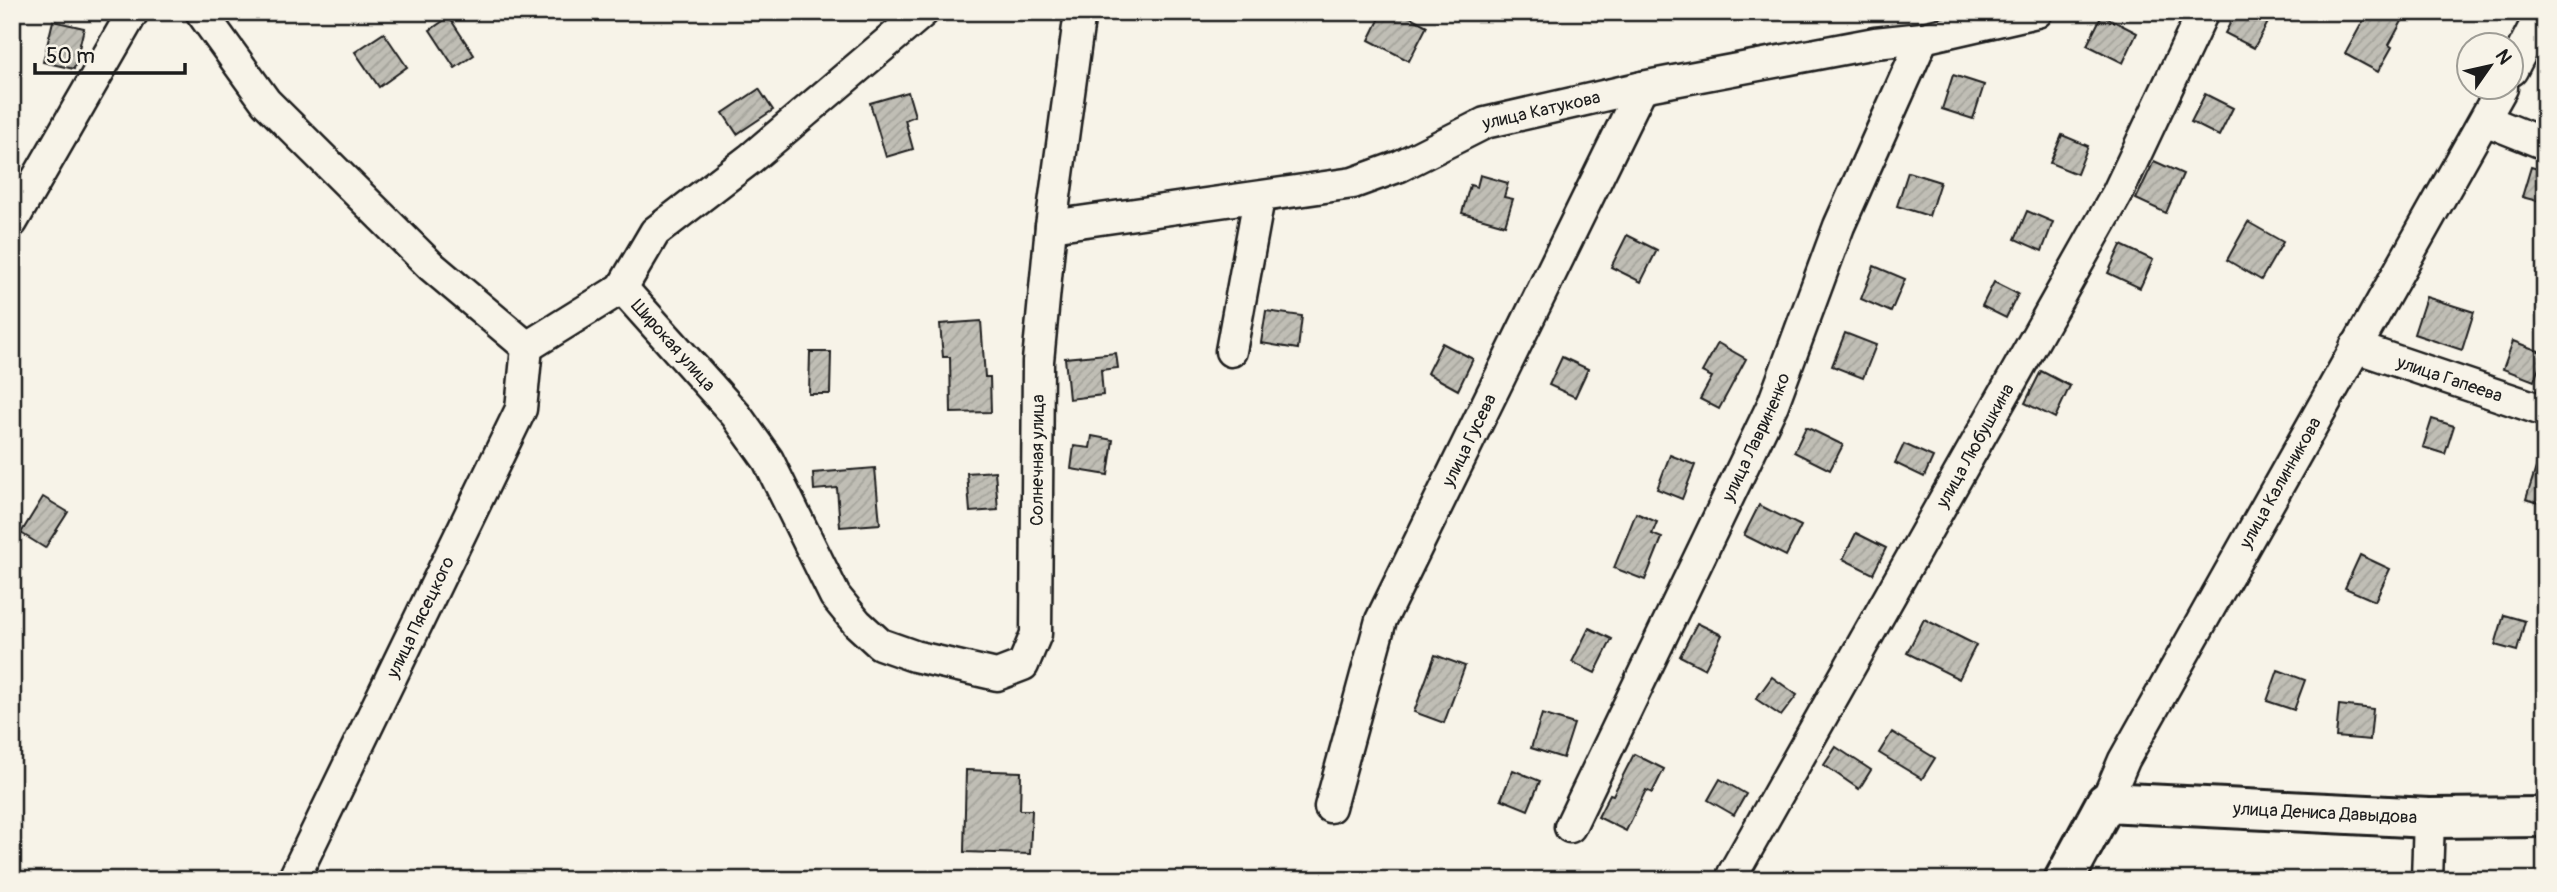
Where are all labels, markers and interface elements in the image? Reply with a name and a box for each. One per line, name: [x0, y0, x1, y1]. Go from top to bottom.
scale bar: [35, 32, 186, 76]
north arrow: [2456, 32, 2526, 102]
text: 50 m: [46, 43, 95, 70]
text: N: [2490, 45, 2517, 69]
street label: улица Катукова: [1479, 85, 1603, 135]
street label: Широкая улица: [626, 295, 721, 396]
street label: улица Гапеева: [2393, 350, 2506, 407]
street label: улица Лавриненко: [1716, 369, 1795, 506]
street label: улица Любушкина: [1930, 379, 2019, 513]
street label: улица Гусева: [1436, 390, 1501, 491]
street label: Солнечная улица: [1025, 394, 1049, 526]
street label: улица Калинникова: [2233, 413, 2326, 553]
street label: улица Пясецкого: [381, 552, 460, 683]
street label: улица Дениса Давыдова: [2232, 797, 2418, 829]

